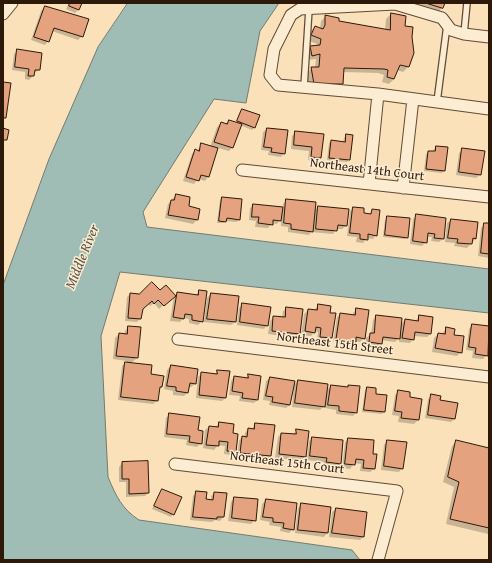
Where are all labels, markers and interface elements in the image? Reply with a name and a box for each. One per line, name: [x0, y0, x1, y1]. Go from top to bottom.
street label: Northeast 14th Court: [309, 155, 425, 185]
water label: Middle River: [63, 222, 103, 292]
street label: Northeast 15th Street: [276, 329, 394, 359]
street label: Northeast 15th Court: [229, 448, 345, 478]

